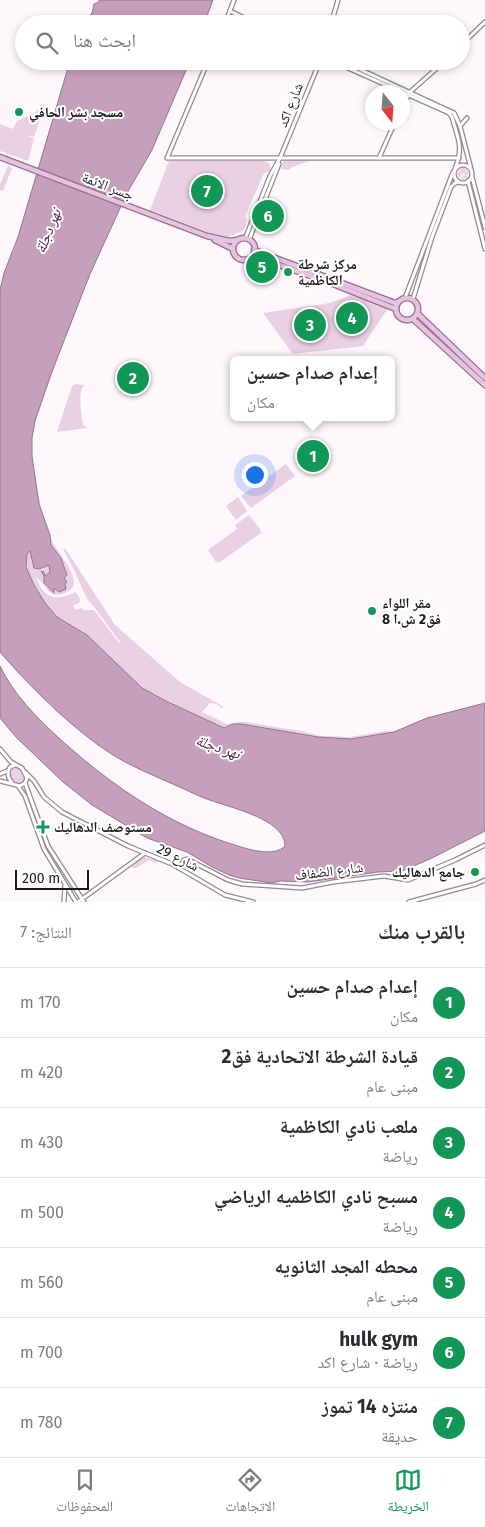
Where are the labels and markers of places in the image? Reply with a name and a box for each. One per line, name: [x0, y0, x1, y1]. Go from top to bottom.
place label: مسجد بشر الحافي: [29, 104, 123, 123]
marker: مسجد بشر الحافي: [13, 106, 25, 118]
pin: 7: [191, 172, 223, 210]
pin: 6: [252, 197, 284, 235]
pin: 5: [246, 248, 278, 286]
place label: مركز شرطة الكاظمية: [298, 256, 357, 289]
marker: مركز شرطة الكاظمية: [282, 266, 294, 278]
pin: 4: [336, 299, 368, 337]
pin: 3: [294, 306, 326, 344]
pin: 2: [117, 359, 149, 397]
pin: 1: [297, 437, 329, 475]
place label: مقر اللواء 8 فق2 ش.ا: [382, 595, 441, 628]
marker: مقر اللواء 8 فق2 ش.ا: [366, 605, 378, 617]
place label: مستوصف الدهاليك: [54, 819, 152, 836]
marker: مستوصف الدهاليك: [36, 820, 50, 834]
place label: جامع الدهاليك: [392, 864, 465, 882]
marker: جامع الدهاليك: [469, 866, 481, 878]

